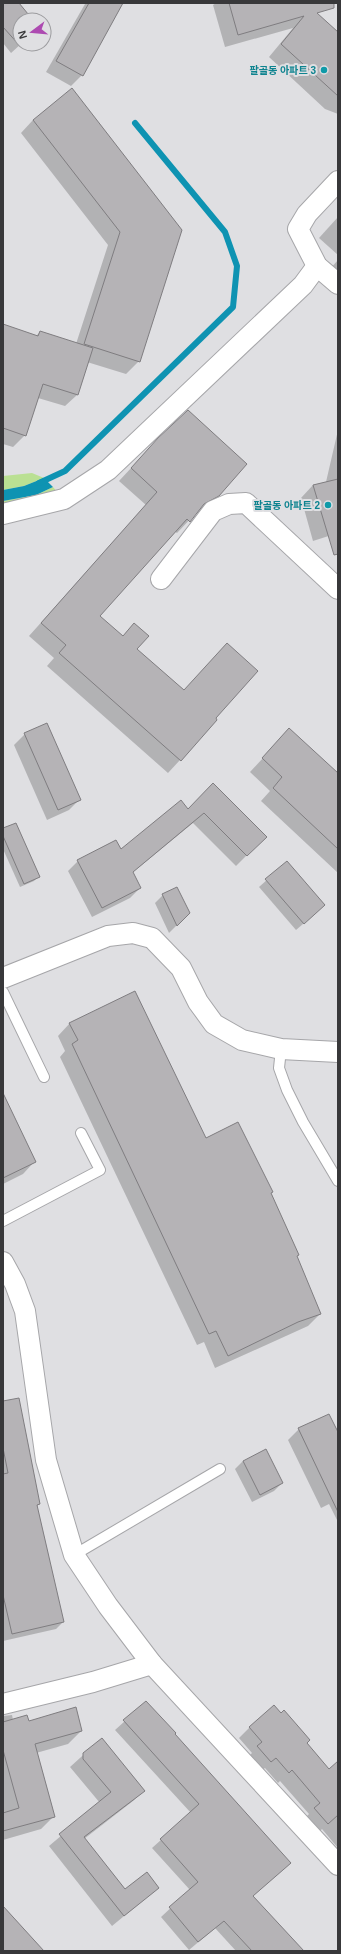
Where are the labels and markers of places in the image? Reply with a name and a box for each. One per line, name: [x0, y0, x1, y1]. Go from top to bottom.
place label: 팔골동 아파트 3: [250, 65, 316, 76]
marker: 팔골동 아파트 3: [319, 65, 329, 75]
place label: 팔골동 아파트 2: [254, 500, 320, 511]
marker: 팔골동 아파트 2: [323, 500, 333, 510]

